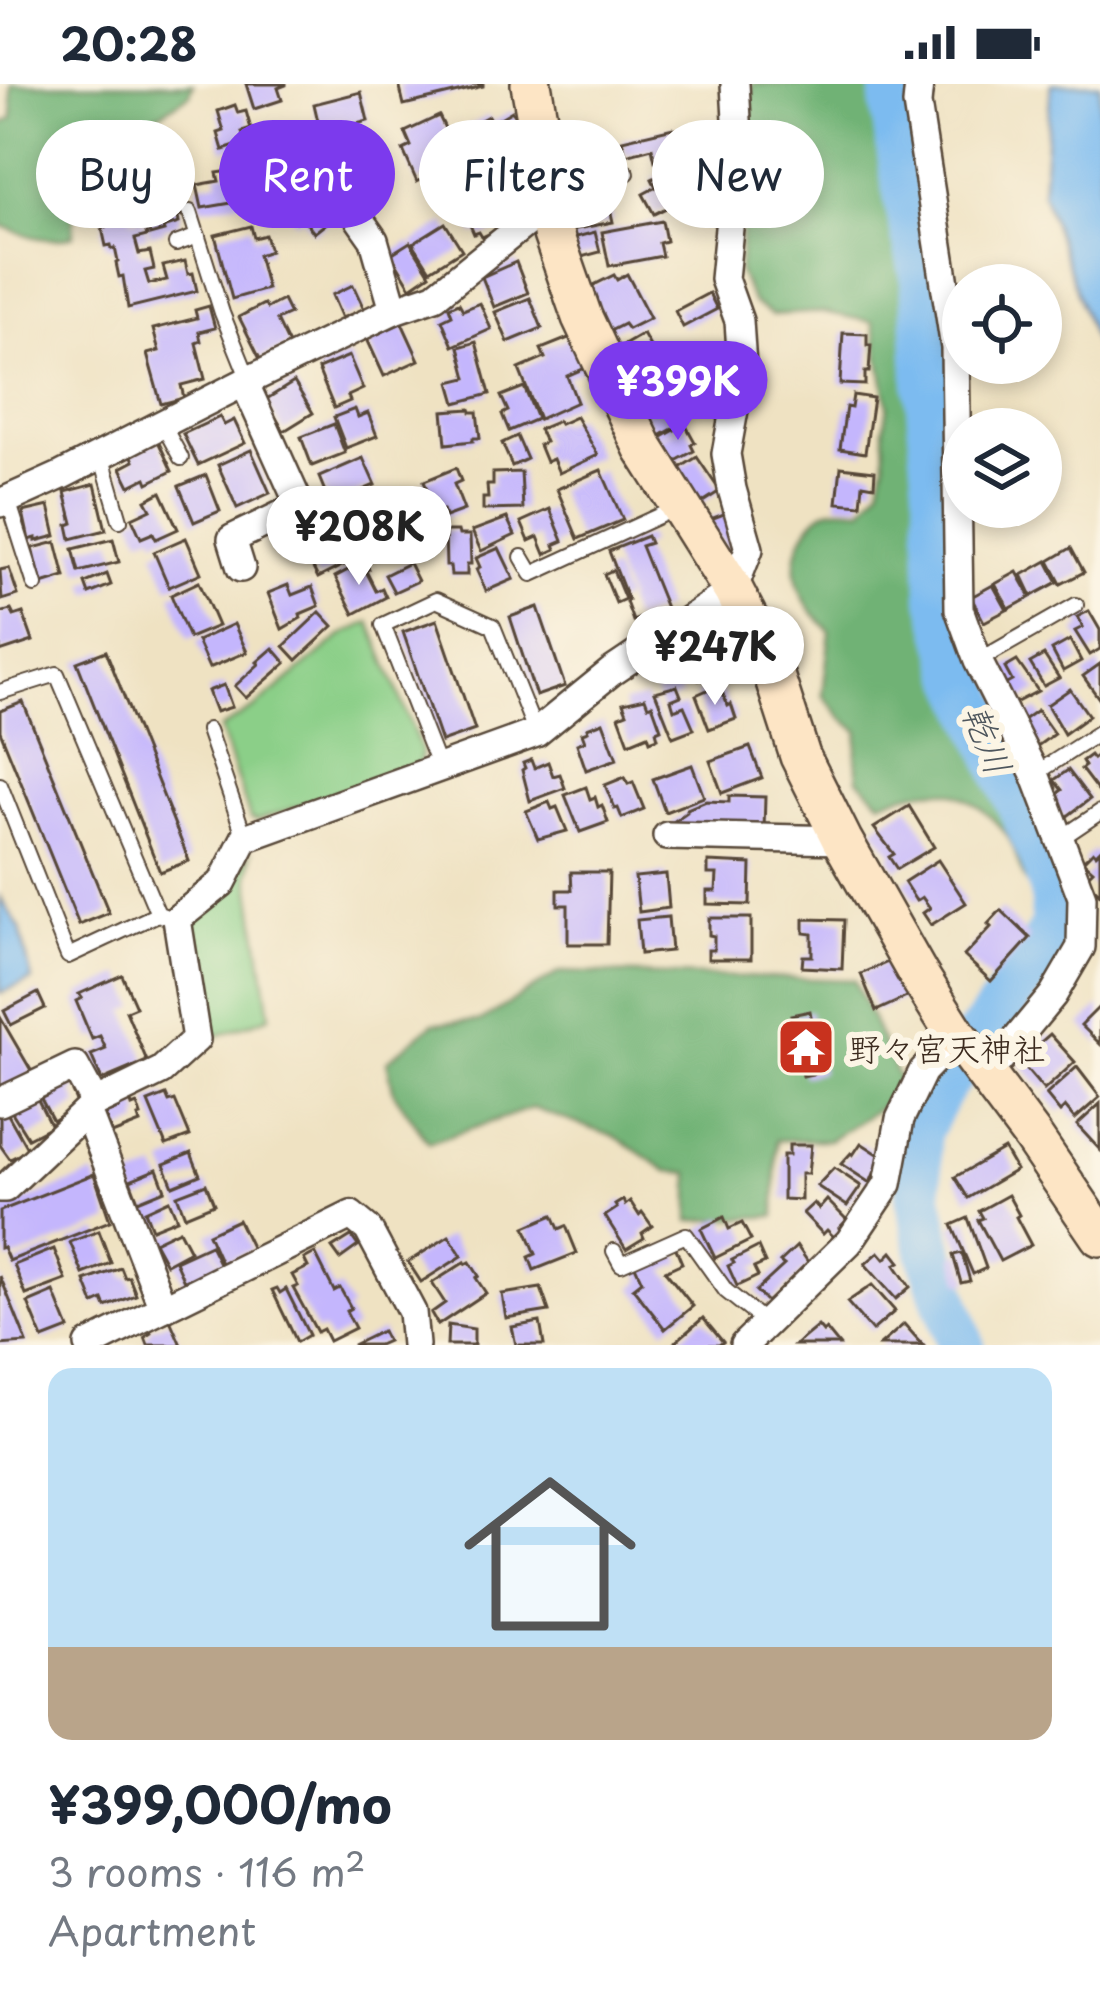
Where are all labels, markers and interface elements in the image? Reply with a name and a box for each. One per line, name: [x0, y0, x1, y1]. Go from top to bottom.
text: 20:28: [60, 8, 197, 76]
chip: Buy: [36, 120, 195, 228]
chip: Rent: [219, 120, 395, 228]
chip: Filters: [419, 120, 628, 228]
chip: New: [652, 120, 824, 228]
map controls: [942, 264, 1062, 528]
button: locate: [942, 264, 1062, 384]
pin: ¥399K: [594, 341, 762, 443]
text: ¥399K: [616, 350, 741, 409]
button: layers: [942, 408, 1062, 528]
pin: ¥208K: [275, 486, 443, 588]
text: ¥208K: [293, 495, 425, 554]
pin: ¥247K: [631, 606, 799, 708]
text: ¥247K: [653, 615, 777, 674]
water label: 乾川: [950, 695, 1028, 783]
temple icon: 野々宮天神社: [775, 1016, 837, 1078]
place label: 野々宮天神社: [848, 1022, 1046, 1072]
icon: home: [442, 1446, 658, 1662]
text: ¥399,000/mo: [48, 1764, 392, 1841]
text: 3 rooms · 116 m²: [48, 1841, 366, 1900]
text: Apartment: [48, 1900, 256, 1959]

